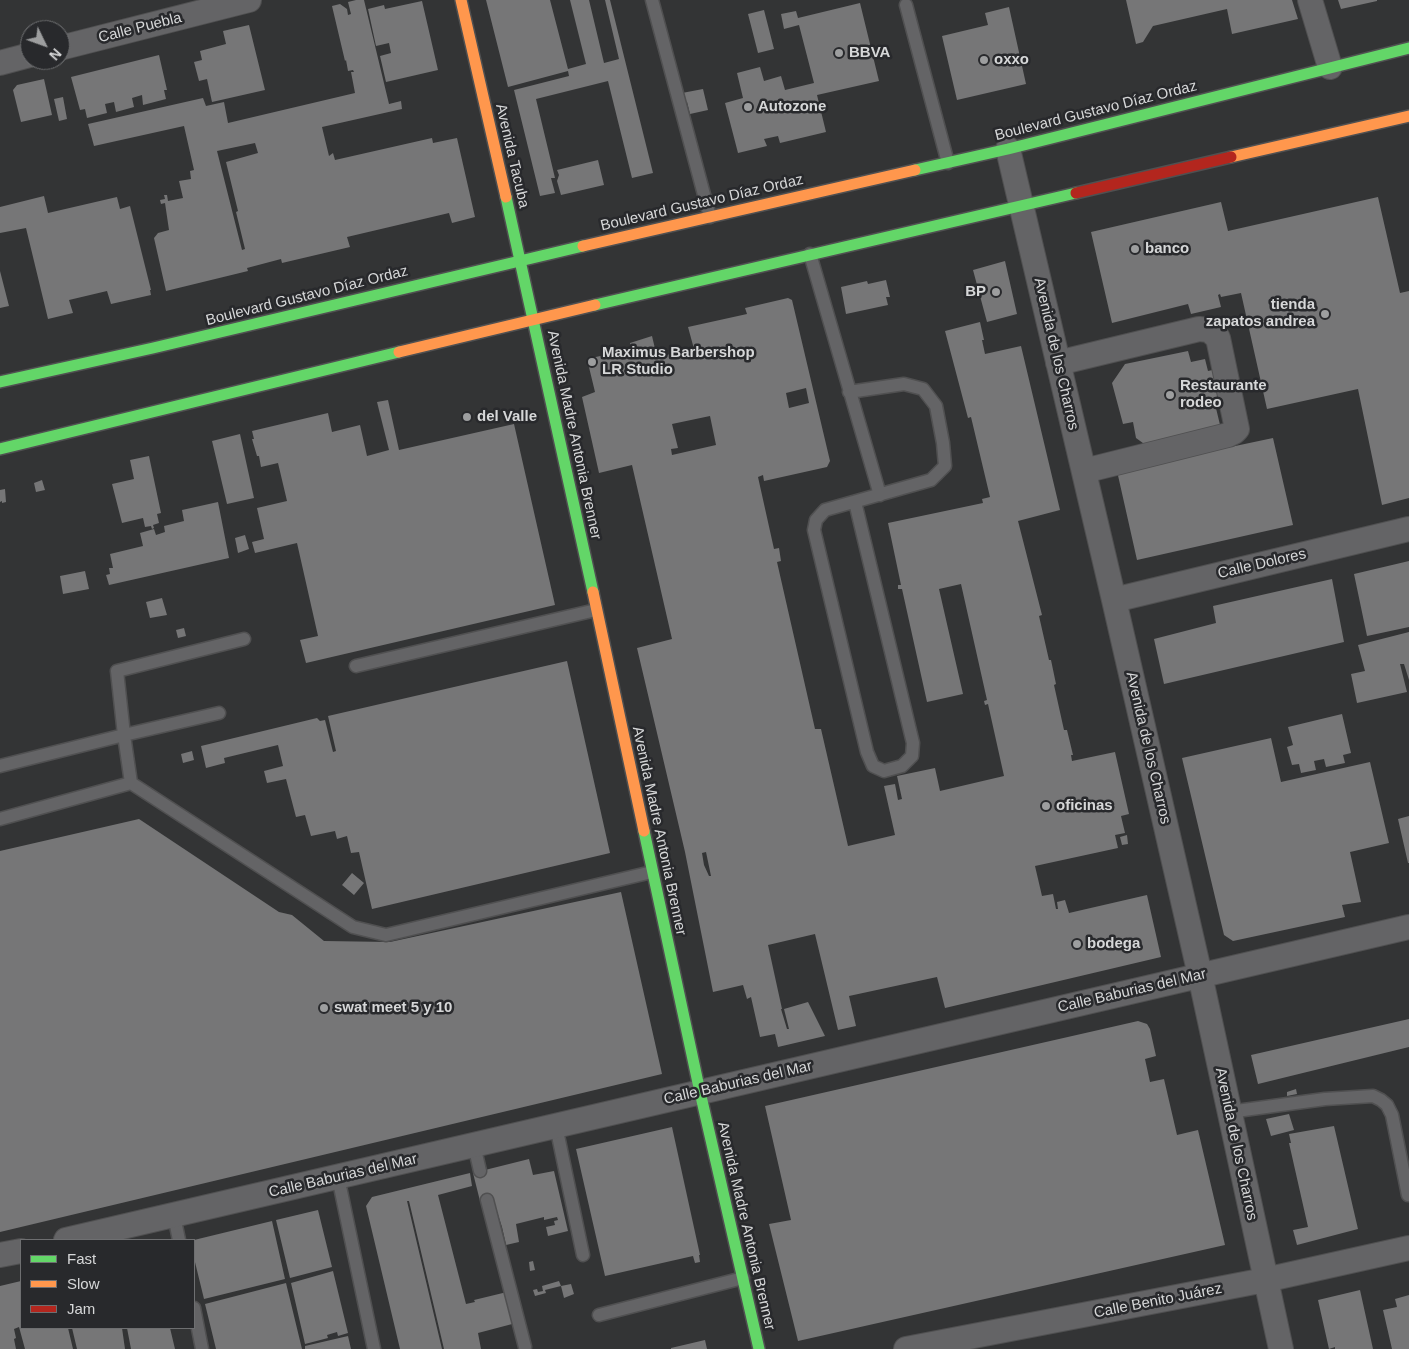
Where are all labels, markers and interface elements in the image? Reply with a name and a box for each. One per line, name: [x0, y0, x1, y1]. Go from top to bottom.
street label: Calle Puebla: [97, 9, 183, 47]
north arrow: [20, 20, 70, 70]
place label: BBVA: [849, 44, 890, 62]
text: N: [46, 45, 65, 63]
marker: BBVA: [833, 47, 845, 59]
place label: oxxo: [994, 51, 1029, 69]
marker: oxxo: [978, 54, 990, 66]
street label: Boulevard Gustavo Díaz Ordaz: [993, 77, 1199, 145]
place label: Autozone: [758, 98, 826, 116]
marker: Autozone: [742, 101, 754, 113]
street label: Avenida Tacuba: [491, 102, 533, 210]
street label: Boulevard Gustavo Díaz Ordaz: [599, 171, 805, 235]
place label: banco: [1145, 240, 1189, 258]
marker: banco: [1129, 243, 1141, 255]
street label: Boulevard Gustavo Díaz Ordaz: [204, 262, 410, 330]
street label: Avenida de los Charros: [1030, 276, 1082, 432]
place label: BP: [965, 283, 986, 301]
marker: BP: [990, 286, 1002, 298]
place label: tienda zapatos andrea: [1206, 296, 1315, 331]
marker: tienda zapatos andrea: [1319, 308, 1331, 320]
street label: Avenida Madre Antonia Brenner: [543, 329, 605, 541]
place label: Maximus Barbershop LR Studio: [602, 344, 755, 379]
marker: Maximus Barbershop LR Studio: [586, 356, 598, 368]
place label: Restaurante rodeo: [1180, 377, 1267, 412]
marker: Restaurante rodeo: [1164, 389, 1176, 401]
place label: del Valle: [477, 408, 537, 426]
marker: del Valle: [461, 411, 473, 423]
street label: Calle Dolores: [1216, 545, 1308, 583]
street label: Avenida de los Charros: [1122, 670, 1174, 826]
street label: Avenida Madre Antonia Brenner: [628, 725, 690, 937]
place label: oficinas: [1056, 797, 1113, 815]
marker: oficinas: [1040, 800, 1052, 812]
place label: bodega: [1087, 935, 1140, 953]
marker: bodega: [1071, 938, 1083, 950]
street label: Calle Baburias del Mar: [1056, 965, 1208, 1017]
place label: swat meet 5 y 10: [334, 999, 452, 1017]
marker: swat meet 5 y 10: [318, 1002, 330, 1014]
street label: Calle Baburias del Mar: [662, 1057, 814, 1109]
street label: Avenida de los Charros: [1211, 1066, 1261, 1222]
street label: Avenida Madre Antonia Brenner: [713, 1120, 779, 1332]
street label: Calle Baburias del Mar: [267, 1150, 419, 1202]
legend: [20, 1239, 195, 1329]
text: Fast: [67, 1250, 96, 1267]
text: Slow: [67, 1275, 100, 1292]
street label: Calle Benito Juárez: [1092, 1280, 1224, 1322]
text: Jam: [67, 1300, 95, 1317]

